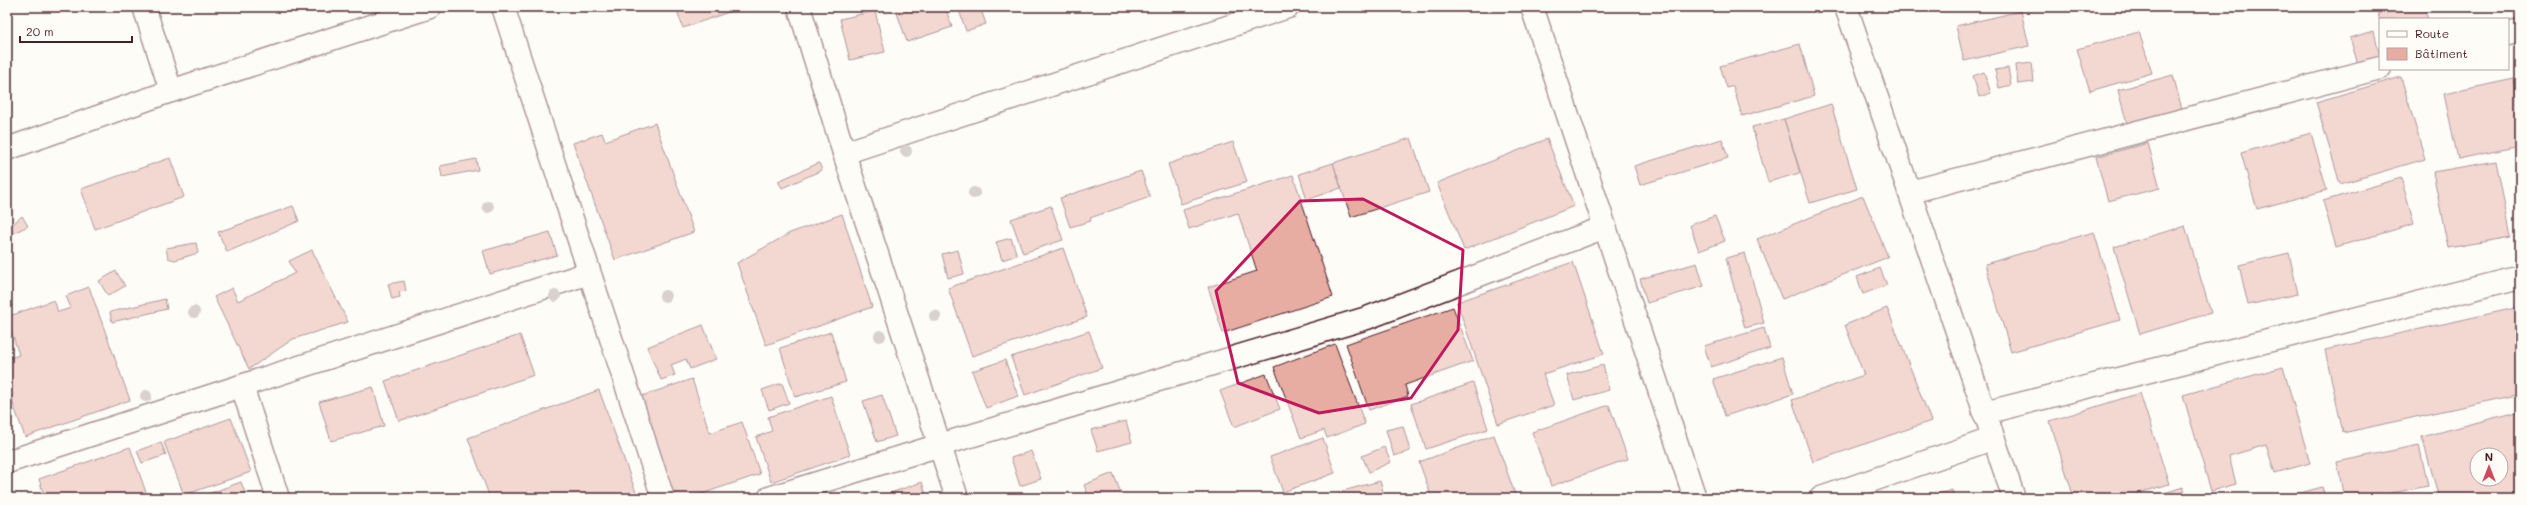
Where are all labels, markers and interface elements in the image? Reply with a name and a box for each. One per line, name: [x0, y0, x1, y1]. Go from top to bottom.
scale bar: [20, 18, 132, 44]
legend: [2379, 18, 2509, 70]
text: 20 m: [26, 23, 54, 39]
text: Route: [2415, 25, 2449, 41]
text: Bâtiment: [2415, 45, 2468, 61]
north arrow: [2469, 447, 2509, 487]
text: N: [2485, 449, 2493, 464]

